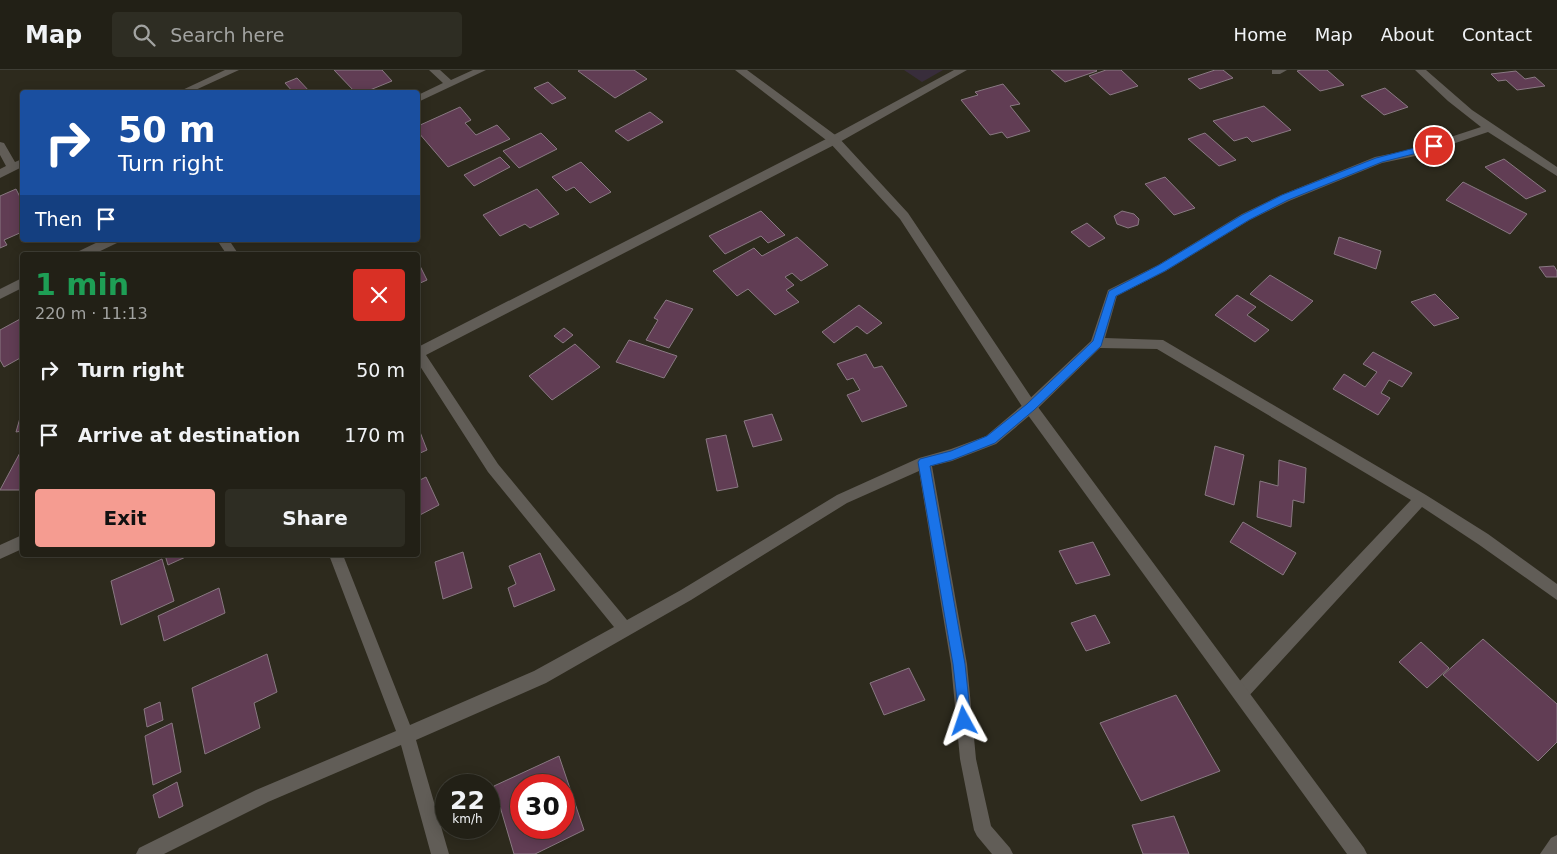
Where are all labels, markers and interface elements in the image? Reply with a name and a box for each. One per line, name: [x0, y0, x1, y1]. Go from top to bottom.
search box: [112, 12, 462, 57]
text: Map: [25, 21, 82, 49]
icon: search: [130, 21, 158, 49]
text: Search here: [170, 24, 284, 46]
text: Home: [1234, 24, 1287, 45]
text: Map: [1315, 24, 1353, 45]
text: About: [1381, 24, 1434, 45]
text: Contact: [1462, 24, 1532, 45]
icon: right: [35, 110, 100, 175]
text: 50 m: [118, 110, 215, 150]
pin: [1413, 125, 1455, 167]
icon: arrive: [1420, 132, 1448, 160]
text: Turn right: [118, 151, 223, 176]
icon: arrive: [92, 205, 120, 233]
text: Then: [35, 208, 82, 230]
text: 1 min: [35, 267, 129, 302]
button: close: [353, 269, 405, 321]
text: 220 m · 11:13: [35, 304, 148, 323]
icon: right: [35, 356, 63, 384]
text: Turn right: [78, 359, 184, 381]
text: 50 m: [356, 359, 405, 381]
icon: arrive: [35, 421, 63, 449]
text: Arrive at destination: [78, 424, 300, 446]
text: 170 m: [344, 424, 405, 446]
button: Exit: [35, 489, 215, 547]
button: Share: [225, 489, 405, 547]
position arrow: [937, 694, 989, 746]
speed limit sign: 30: [510, 774, 575, 839]
text: 22: [450, 786, 485, 815]
text: km/h: [452, 812, 483, 826]

